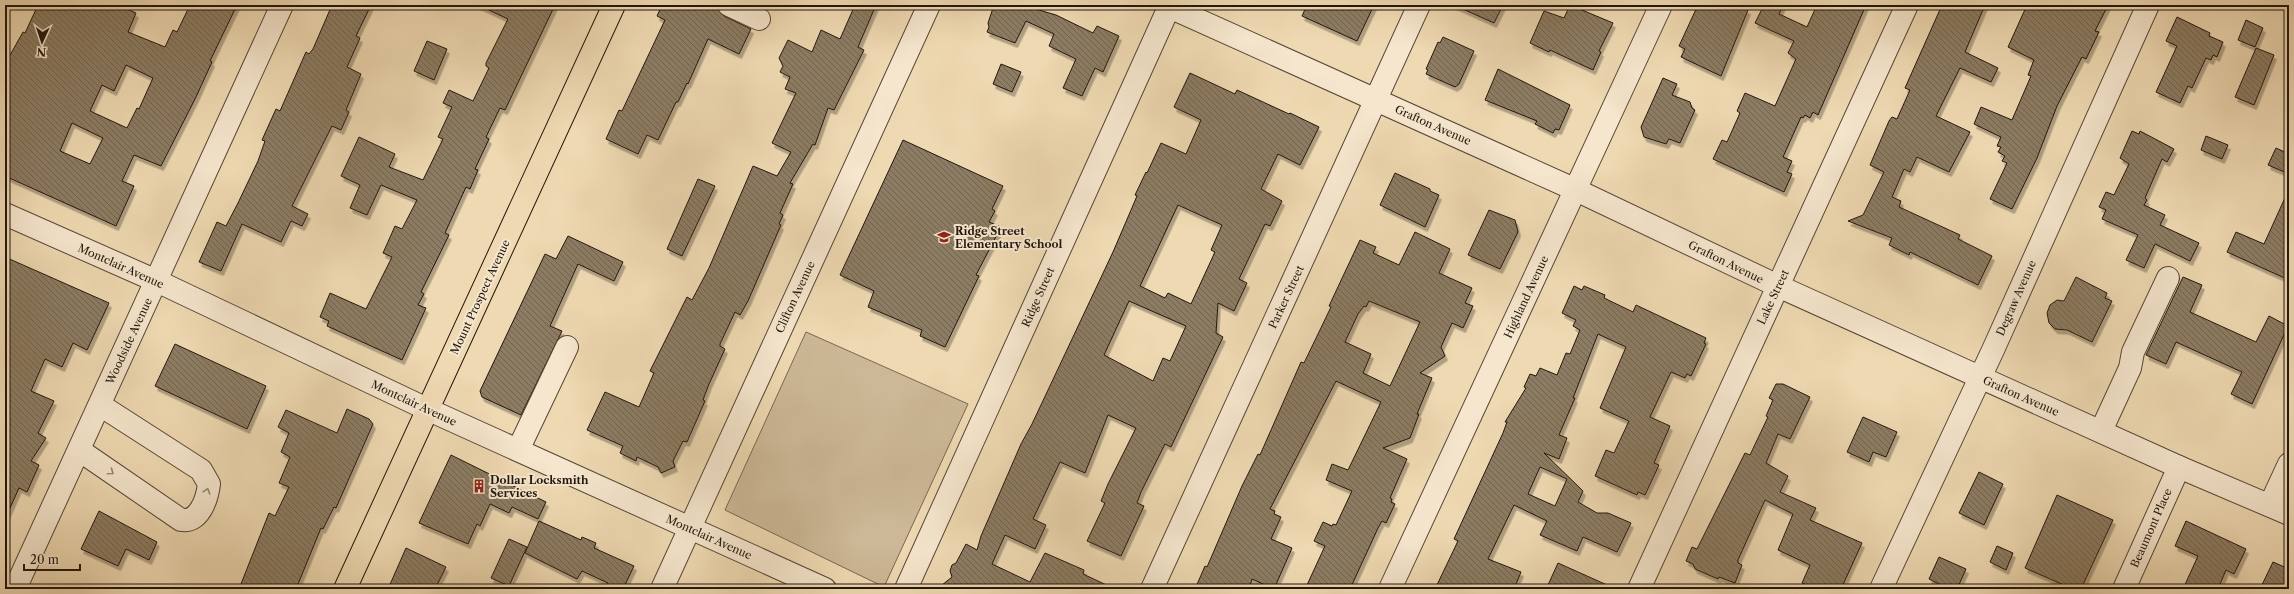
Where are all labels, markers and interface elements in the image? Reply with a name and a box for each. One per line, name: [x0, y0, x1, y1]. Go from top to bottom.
north arrow: [22, 22, 62, 62]
text: N: [36, 45, 47, 59]
street label: Grafton Avenue: [1393, 102, 1473, 148]
place label: Ridge Street Elementary School: [955, 224, 1062, 251]
school or university icon: Ridge Street Elementary School: [936, 229, 952, 245]
street label: Mount Prospect Avenue: [447, 237, 513, 357]
street label: Grafton Avenue: [1686, 238, 1766, 286]
street label: Montclair Avenue: [76, 241, 166, 291]
street label: Highland Avenue: [1501, 253, 1551, 341]
street label: Degraw Avenue: [1993, 258, 2039, 338]
street label: Clifton Avenue: [772, 259, 818, 335]
street label: Parker Street: [1265, 263, 1307, 331]
street label: Ridge Street: [1019, 265, 1057, 329]
street label: Lake Street: [1754, 267, 1792, 327]
street label: Woodside Avenue: [102, 295, 155, 387]
street label: Grafton Avenue: [1981, 373, 2061, 419]
street label: Montclair Avenue: [369, 377, 459, 429]
one-way arrow: [107, 467, 114, 474]
place label: Dollar Locksmith Services: [490, 473, 589, 500]
building icon: Dollar Locksmith Services: [471, 478, 487, 494]
street label: Beaumont Place: [2127, 486, 2175, 570]
one-way arrow: [202, 487, 211, 494]
street label: Montclair Avenue: [664, 512, 754, 562]
scale bar: [24, 546, 80, 572]
text: 20 m: [30, 552, 59, 567]

